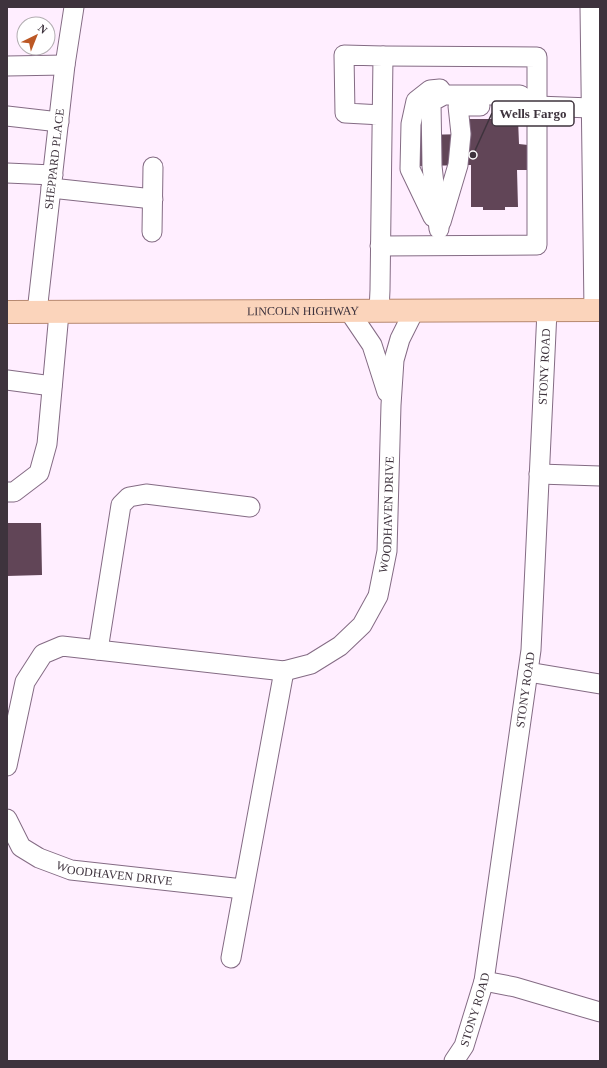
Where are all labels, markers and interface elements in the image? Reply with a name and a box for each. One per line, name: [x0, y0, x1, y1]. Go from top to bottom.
north arrow: [16, 16, 56, 56]
text: N: [36, 22, 50, 36]
callout: Wells Fargo: [492, 101, 574, 126]
text: Wells Fargo: [500, 106, 566, 121]
street label: SHEPPARD PLACE: [42, 108, 67, 210]
street label: LINCOLN HIGHWAY: [247, 304, 359, 318]
street label: STONY ROAD: [536, 328, 553, 405]
street label: WOODHAVEN DRIVE: [376, 456, 397, 574]
street label: STONY ROAD: [513, 651, 538, 729]
street label: WOODHAVEN DRIVE: [54, 858, 173, 888]
street label: STONY ROAD: [457, 972, 492, 1048]

